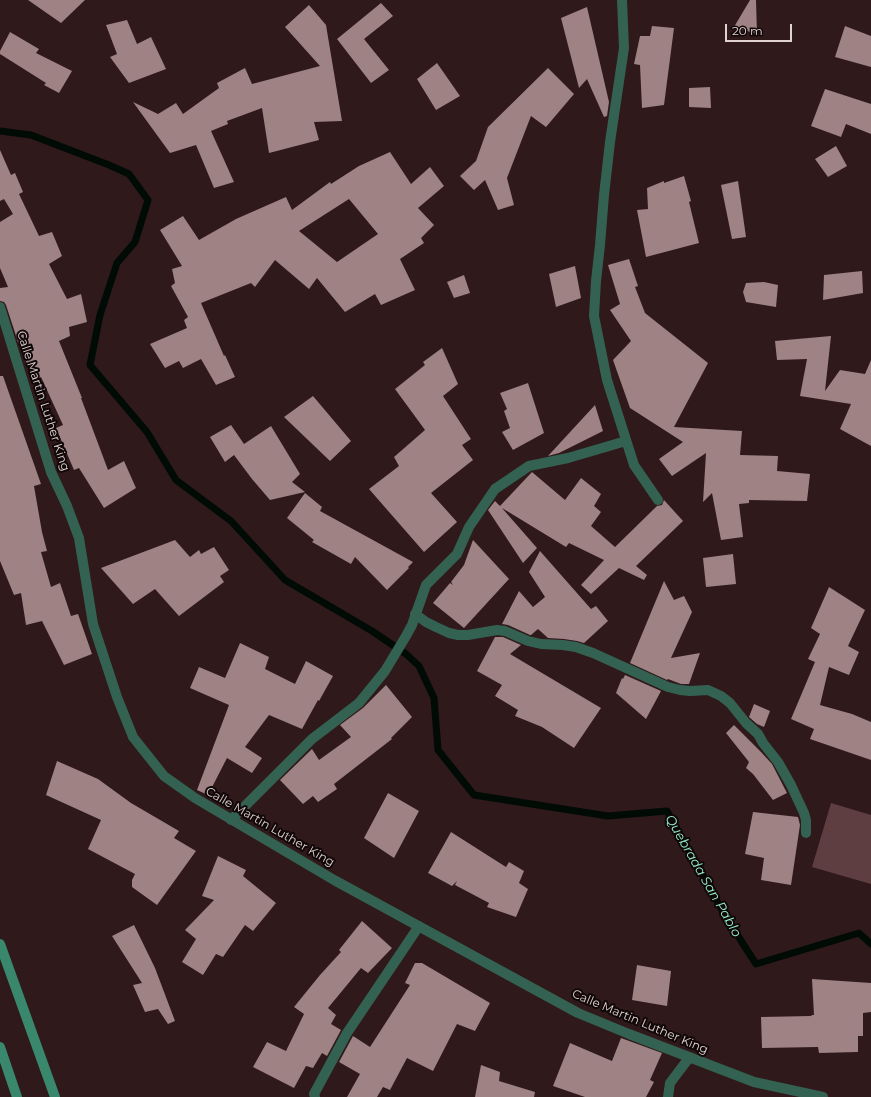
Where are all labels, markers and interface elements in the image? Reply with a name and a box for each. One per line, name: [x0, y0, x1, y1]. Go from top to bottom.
scale bar: [727, 16, 794, 42]
text: 20 m: [732, 23, 763, 38]
street label: Calle Martin Luther King: [14, 329, 72, 473]
street label: Calle Martin Luther King: [203, 784, 337, 870]
water label: Quebrada San Pablo: [662, 812, 744, 940]
street label: Calle Martin Luther King: [570, 987, 710, 1057]

